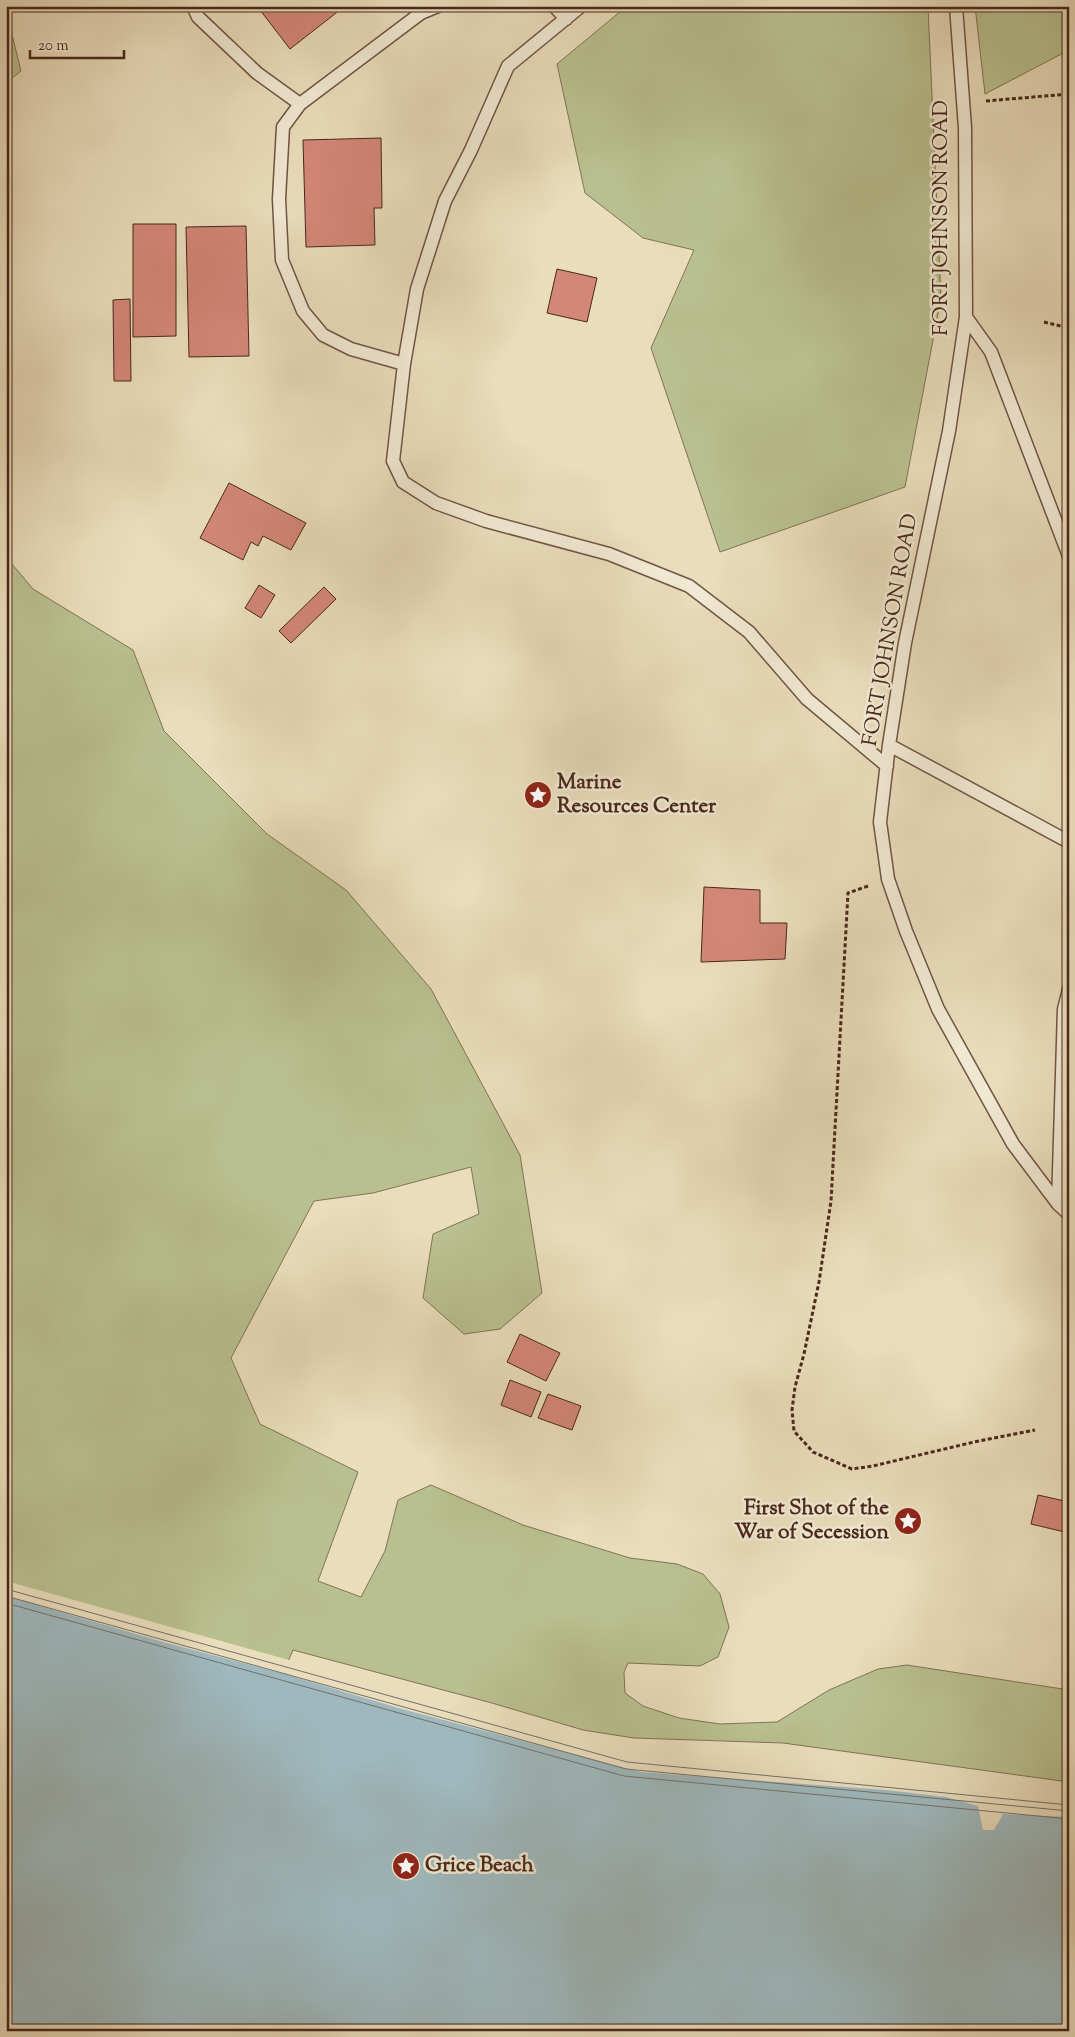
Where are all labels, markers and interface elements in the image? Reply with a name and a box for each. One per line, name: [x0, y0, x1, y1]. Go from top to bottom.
scale bar: [30, 28, 124, 60]
text: 20 m: [38, 36, 69, 57]
street label: FORT JOHNSON ROAD: [927, 100, 957, 336]
street label: FORT JOHNSON ROAD: [856, 511, 926, 749]
place label: Marine Resources Center: [557, 768, 716, 822]
place icon: Marine Resources Center: [523, 780, 553, 810]
place label: First Shot of the War of Secession: [734, 1494, 890, 1548]
place icon: First Shot of the War of Secession: [893, 1506, 923, 1536]
place icon: Grice Beach: [391, 1851, 421, 1881]
place label: Grice Beach: [425, 1851, 534, 1881]

